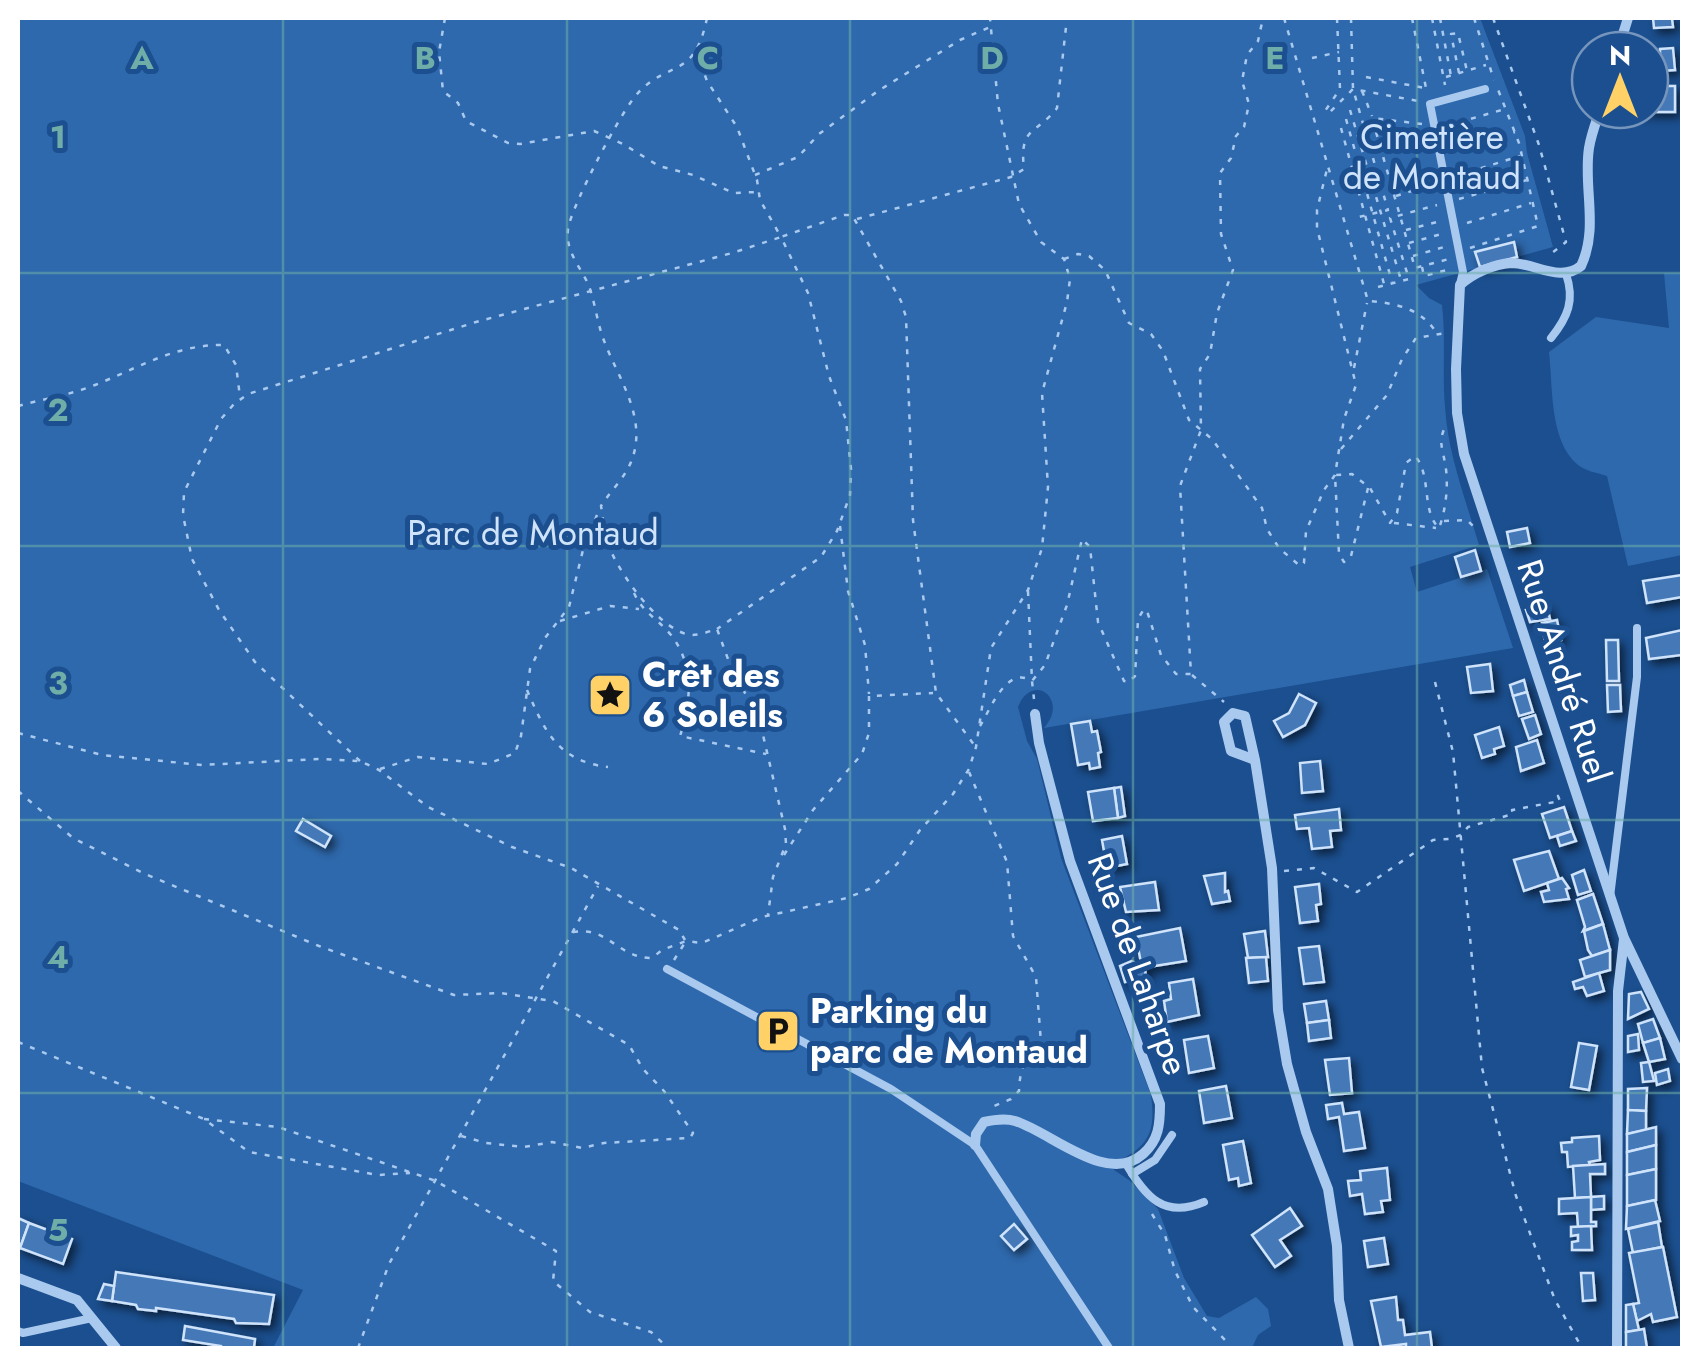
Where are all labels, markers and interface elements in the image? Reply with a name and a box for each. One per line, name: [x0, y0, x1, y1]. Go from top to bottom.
north arrow: [1570, 30, 1670, 130]
text: A: [129, 35, 154, 81]
text: B: [414, 35, 436, 81]
text: C: [697, 35, 719, 81]
text: D: [980, 35, 1004, 81]
text: E: [1265, 35, 1285, 81]
text: N: [1609, 35, 1631, 76]
park label: Cimetière de Montaud: [1343, 112, 1521, 202]
text: 1: [50, 114, 66, 160]
text: 2: [48, 387, 69, 433]
park label: Parc de Montaud: [407, 508, 659, 558]
street label: Rue André Ruel: [1504, 553, 1624, 789]
place label: Crêt des 6 Soleils: [642, 650, 783, 740]
text: 3: [48, 660, 68, 706]
place icon: Crêt des 6 Soleils: [587, 672, 633, 718]
street label: Rue de Laharpe: [1075, 846, 1201, 1082]
text: 4: [47, 934, 69, 980]
place label: Parking du parc de Montaud: [810, 986, 1088, 1076]
parking icon: Parking du parc de Montaud: [755, 1008, 801, 1054]
text: 5: [48, 1207, 68, 1253]

